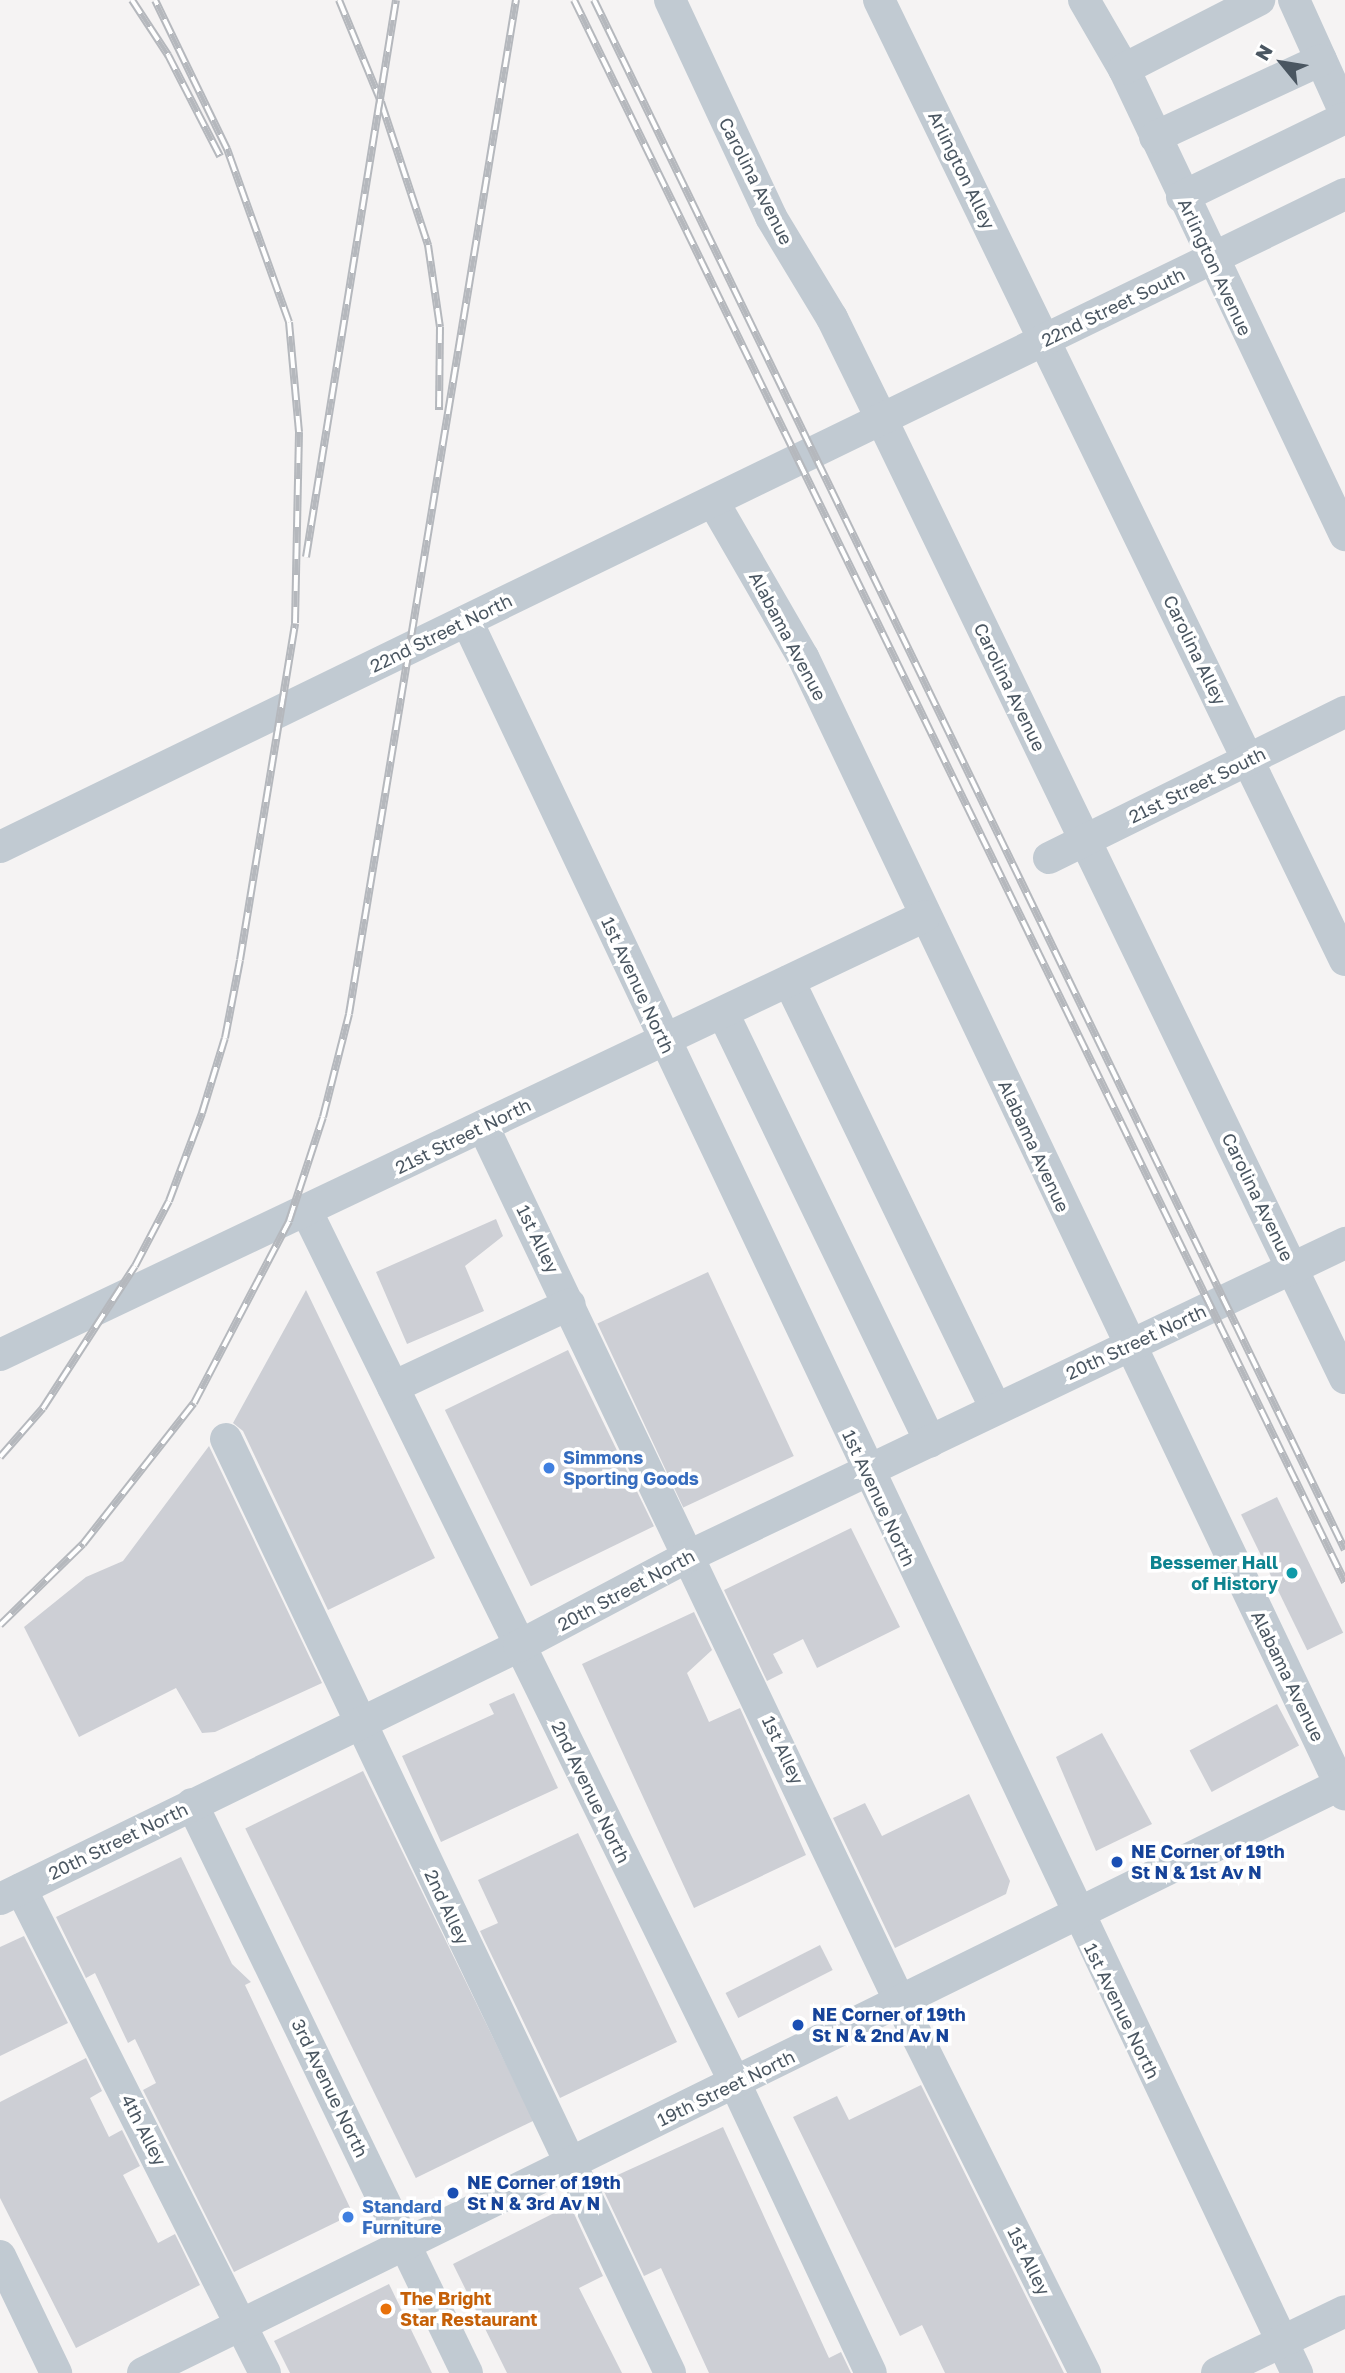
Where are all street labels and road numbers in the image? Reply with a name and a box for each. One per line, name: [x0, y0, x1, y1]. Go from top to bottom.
street label: Arlington Alley: [924, 107, 1000, 233]
street label: Carolina Avenue: [715, 114, 797, 248]
street label: Arlington Avenue: [1174, 195, 1256, 339]
street label: 22nd Street South: [1038, 263, 1188, 351]
street label: Alabama Avenue: [745, 568, 831, 704]
street label: 22nd Street North: [366, 589, 516, 677]
street label: Carolina Alley: [1159, 592, 1231, 708]
street label: Carolina Avenue: [970, 619, 1050, 755]
street label: 21st Street South: [1125, 742, 1269, 828]
street label: 1st Avenue North: [597, 913, 679, 1057]
street label: Alabama Avenue: [994, 1077, 1074, 1215]
street label: 21st Street North: [392, 1094, 534, 1178]
street label: Carolina Avenue: [1218, 1129, 1298, 1265]
street label: 1st Alley: [512, 1201, 564, 1277]
street label: 20th Street North: [1062, 1300, 1210, 1384]
street label: 1st Avenue North: [838, 1426, 920, 1570]
street label: 20th Street North: [554, 1545, 698, 1635]
street label: Alabama Avenue: [1247, 1607, 1329, 1745]
street label: 1st Alley: [758, 1712, 808, 1788]
street label: 2nd Avenue North: [547, 1717, 635, 1867]
street label: 20th Street North: [45, 1798, 191, 1884]
street label: 2nd Alley: [420, 1866, 474, 1948]
street label: 1st Avenue North: [1080, 1940, 1164, 2082]
street label: 3rd Avenue North: [287, 2015, 373, 2161]
street label: 19th Street North: [654, 2045, 798, 2131]
street label: 4th Alley: [117, 2091, 171, 2169]
street label: 1st Alley: [1003, 2223, 1055, 2299]

